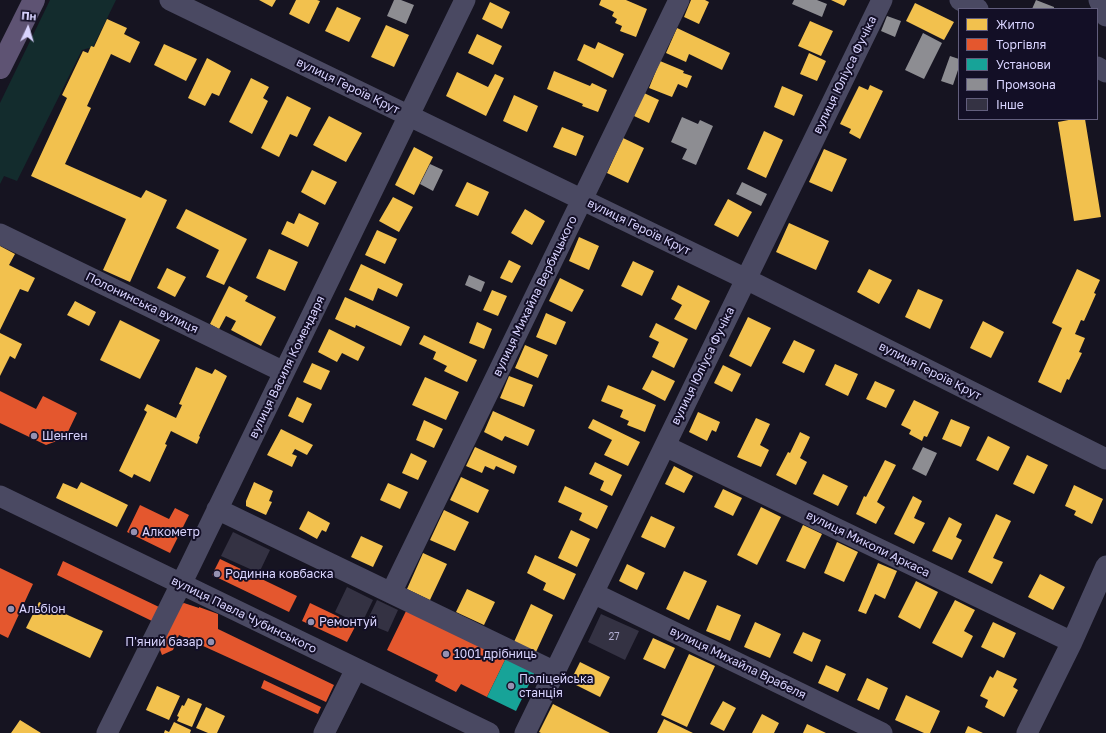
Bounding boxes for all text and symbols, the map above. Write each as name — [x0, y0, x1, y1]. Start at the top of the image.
north arrow — [8, 8, 48, 48]
legend — [958, 8, 1098, 120]
text: Пн — [21, 9, 37, 23]
street label: вулиця Юліуса Фучіка — [810, 14, 880, 136]
text: Житло — [996, 17, 1034, 32]
text: Торгівля — [996, 37, 1046, 52]
street label: вулиця Героїв Крут — [294, 55, 402, 117]
text: Установи — [996, 57, 1051, 72]
text: Промзона — [996, 77, 1056, 92]
text: Інше — [996, 97, 1024, 112]
street label: вулиця Героїв Крут — [585, 196, 693, 258]
street label: вулиця Михайла Вербицького — [490, 213, 580, 379]
street label: Полонинська вулиця — [83, 269, 201, 337]
street label: вулиця Василя Комендаря — [246, 293, 328, 441]
street label: вулиця Юліуса Фучіка — [668, 305, 738, 427]
street label: вулиця Героїв Крут — [876, 339, 984, 403]
place label: Шенген — [42, 429, 88, 443]
marker: Шенген — [29, 431, 39, 441]
street label: вулиця Миколи Аркаса — [804, 508, 932, 580]
place label: Алкометр — [142, 525, 200, 539]
marker: Алкометр — [129, 527, 139, 537]
place label: Родинна ковбаска — [225, 567, 333, 581]
marker: Родинна ковбаска — [212, 569, 222, 579]
street label: вулиця Павла Чубинського — [169, 573, 319, 657]
place label: Альбіон — [19, 602, 65, 616]
marker: Альбіон — [6, 604, 16, 614]
place label: Ремонтуй — [319, 615, 377, 629]
marker: Ремонтуй — [306, 617, 316, 627]
street label: вулиця Михайла Врабеля — [668, 624, 808, 702]
house number: 27 — [608, 631, 620, 643]
place label: П'яний базар — [125, 635, 203, 649]
marker: П'яний базар — [206, 637, 216, 647]
place label: 1001 дрібниць — [454, 647, 537, 661]
marker: 1001 дрібниць — [441, 649, 451, 659]
place label: Поліцейська станція — [519, 672, 593, 700]
marker: Поліцейська станція — [506, 681, 516, 691]

